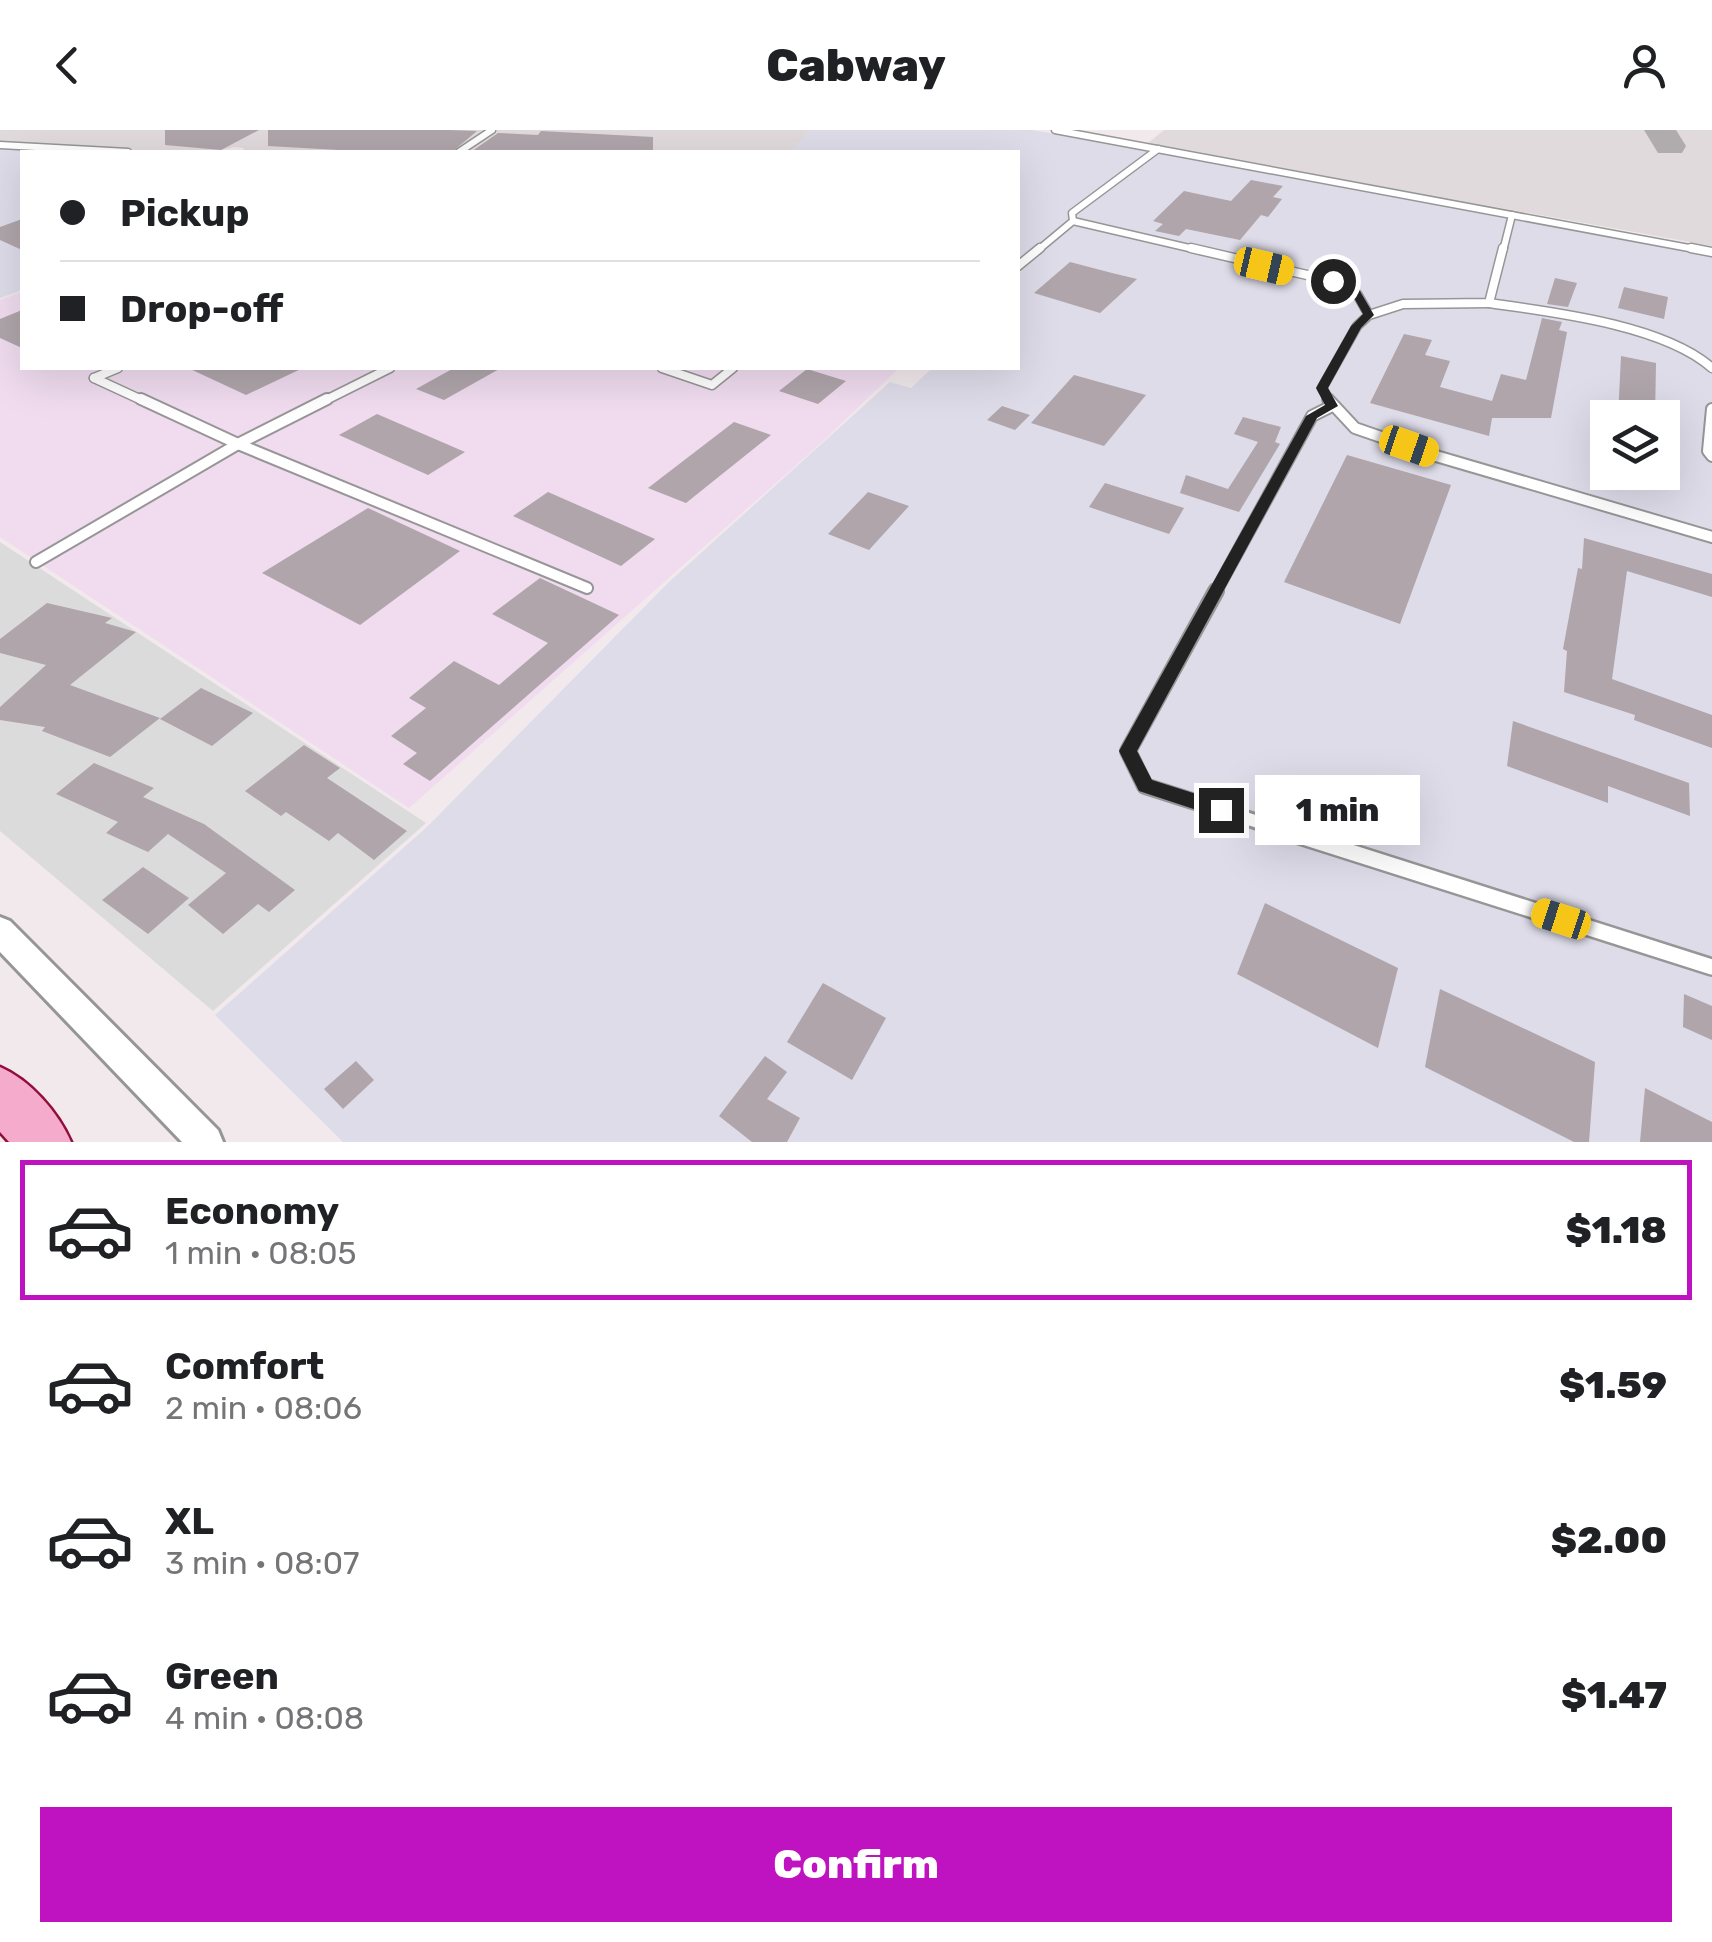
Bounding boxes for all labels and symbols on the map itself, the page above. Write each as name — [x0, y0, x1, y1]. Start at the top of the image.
car — [1231, 245, 1297, 287]
route start — [1311, 259, 1356, 304]
car — [1376, 422, 1442, 470]
callout: 1 min — [1256, 775, 1421, 845]
route end — [1199, 788, 1244, 833]
car — [1528, 895, 1594, 943]

